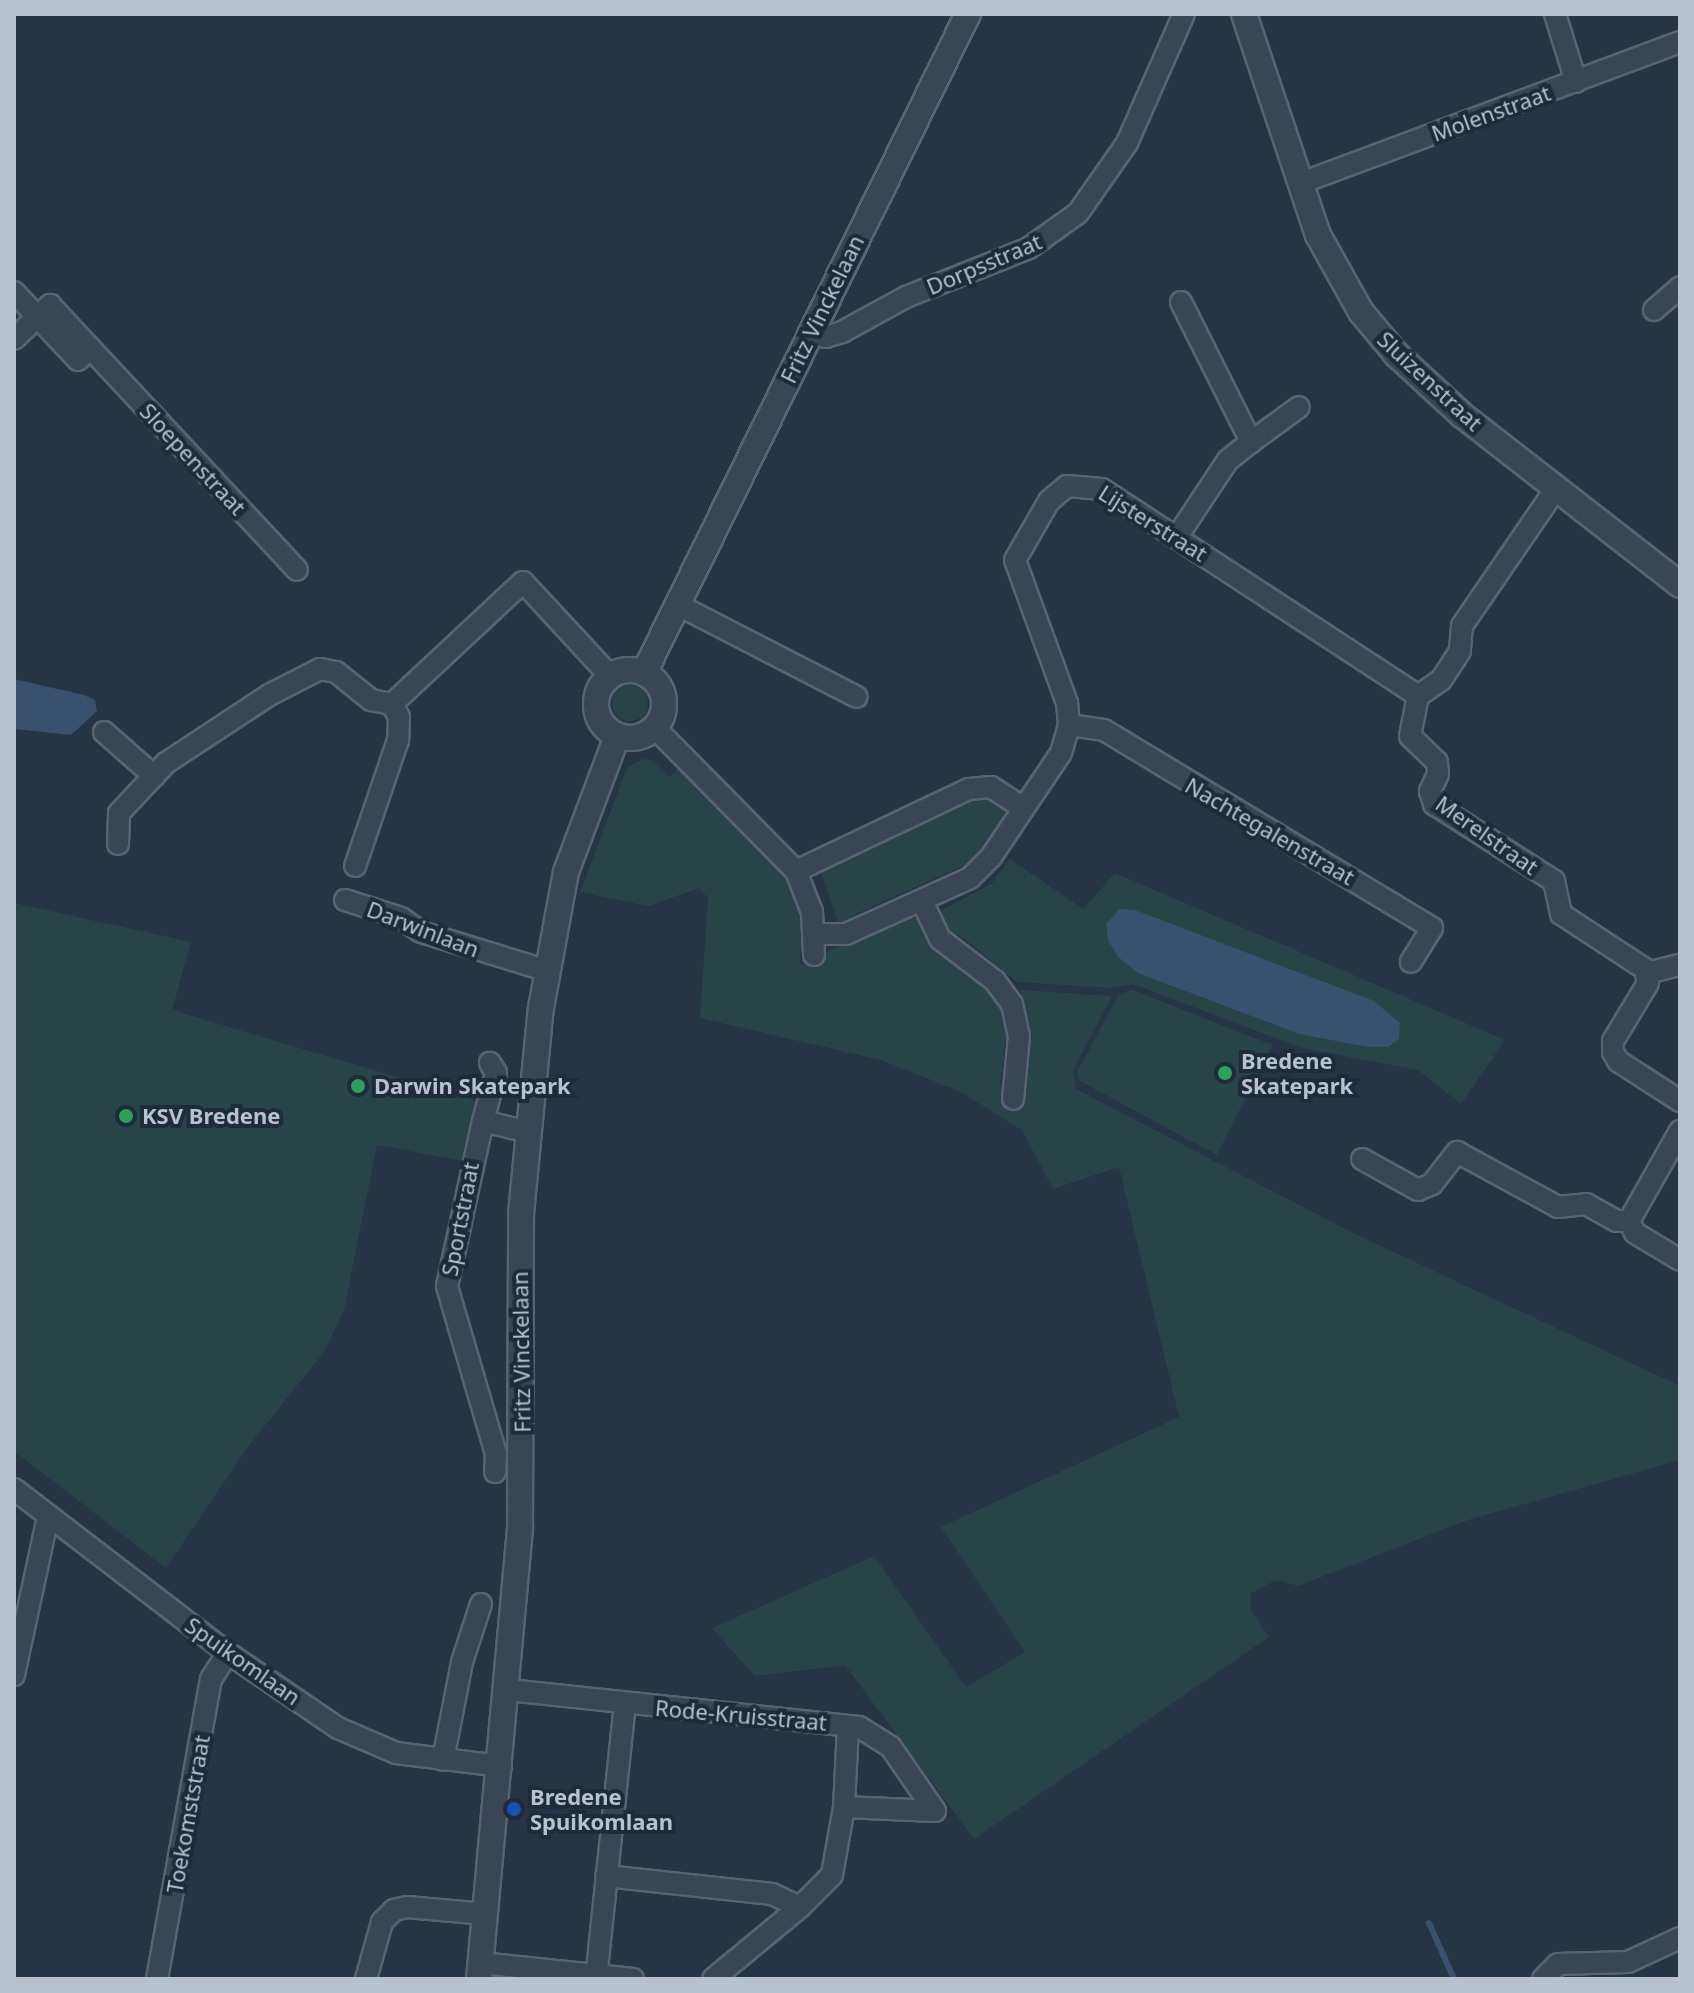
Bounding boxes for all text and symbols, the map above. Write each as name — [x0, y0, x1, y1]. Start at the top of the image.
street label: Molenstraat — [1428, 79, 1554, 147]
street label: Dorpsstraat — [923, 228, 1045, 300]
street label: Fritz Vinckelaan — [775, 231, 869, 387]
street label: Sluizenstraat — [1372, 326, 1488, 436]
street label: Sloepenstraat — [135, 398, 251, 520]
street label: Lijsterstraat — [1094, 479, 1212, 567]
street label: Nachtegalenstraat — [1181, 772, 1359, 890]
street label: Merelstraat — [1431, 790, 1543, 880]
street label: Darwinlaan — [363, 896, 483, 962]
place label: Bredene Skatepark — [1241, 1047, 1353, 1098]
marker: Bredene Skatepark — [1216, 1064, 1234, 1082]
place label: Darwin Skatepark — [374, 1073, 571, 1099]
marker: Darwin Skatepark — [349, 1077, 367, 1095]
place label: KSV Bredene — [142, 1103, 280, 1129]
marker: KSV Bredene — [117, 1107, 135, 1125]
street label: Sportstraat — [436, 1160, 484, 1278]
street label: Fritz Vinckelaan — [506, 1271, 536, 1433]
street label: Spuikomlaan — [180, 1612, 306, 1710]
street label: Rode-Kruisstraat — [654, 1694, 828, 1736]
street label: Toekomststraat — [161, 1733, 215, 1895]
place label: Bredene Spuikomlaan — [530, 1783, 673, 1834]
marker: Bredene Spuikomlaan — [505, 1800, 523, 1818]

